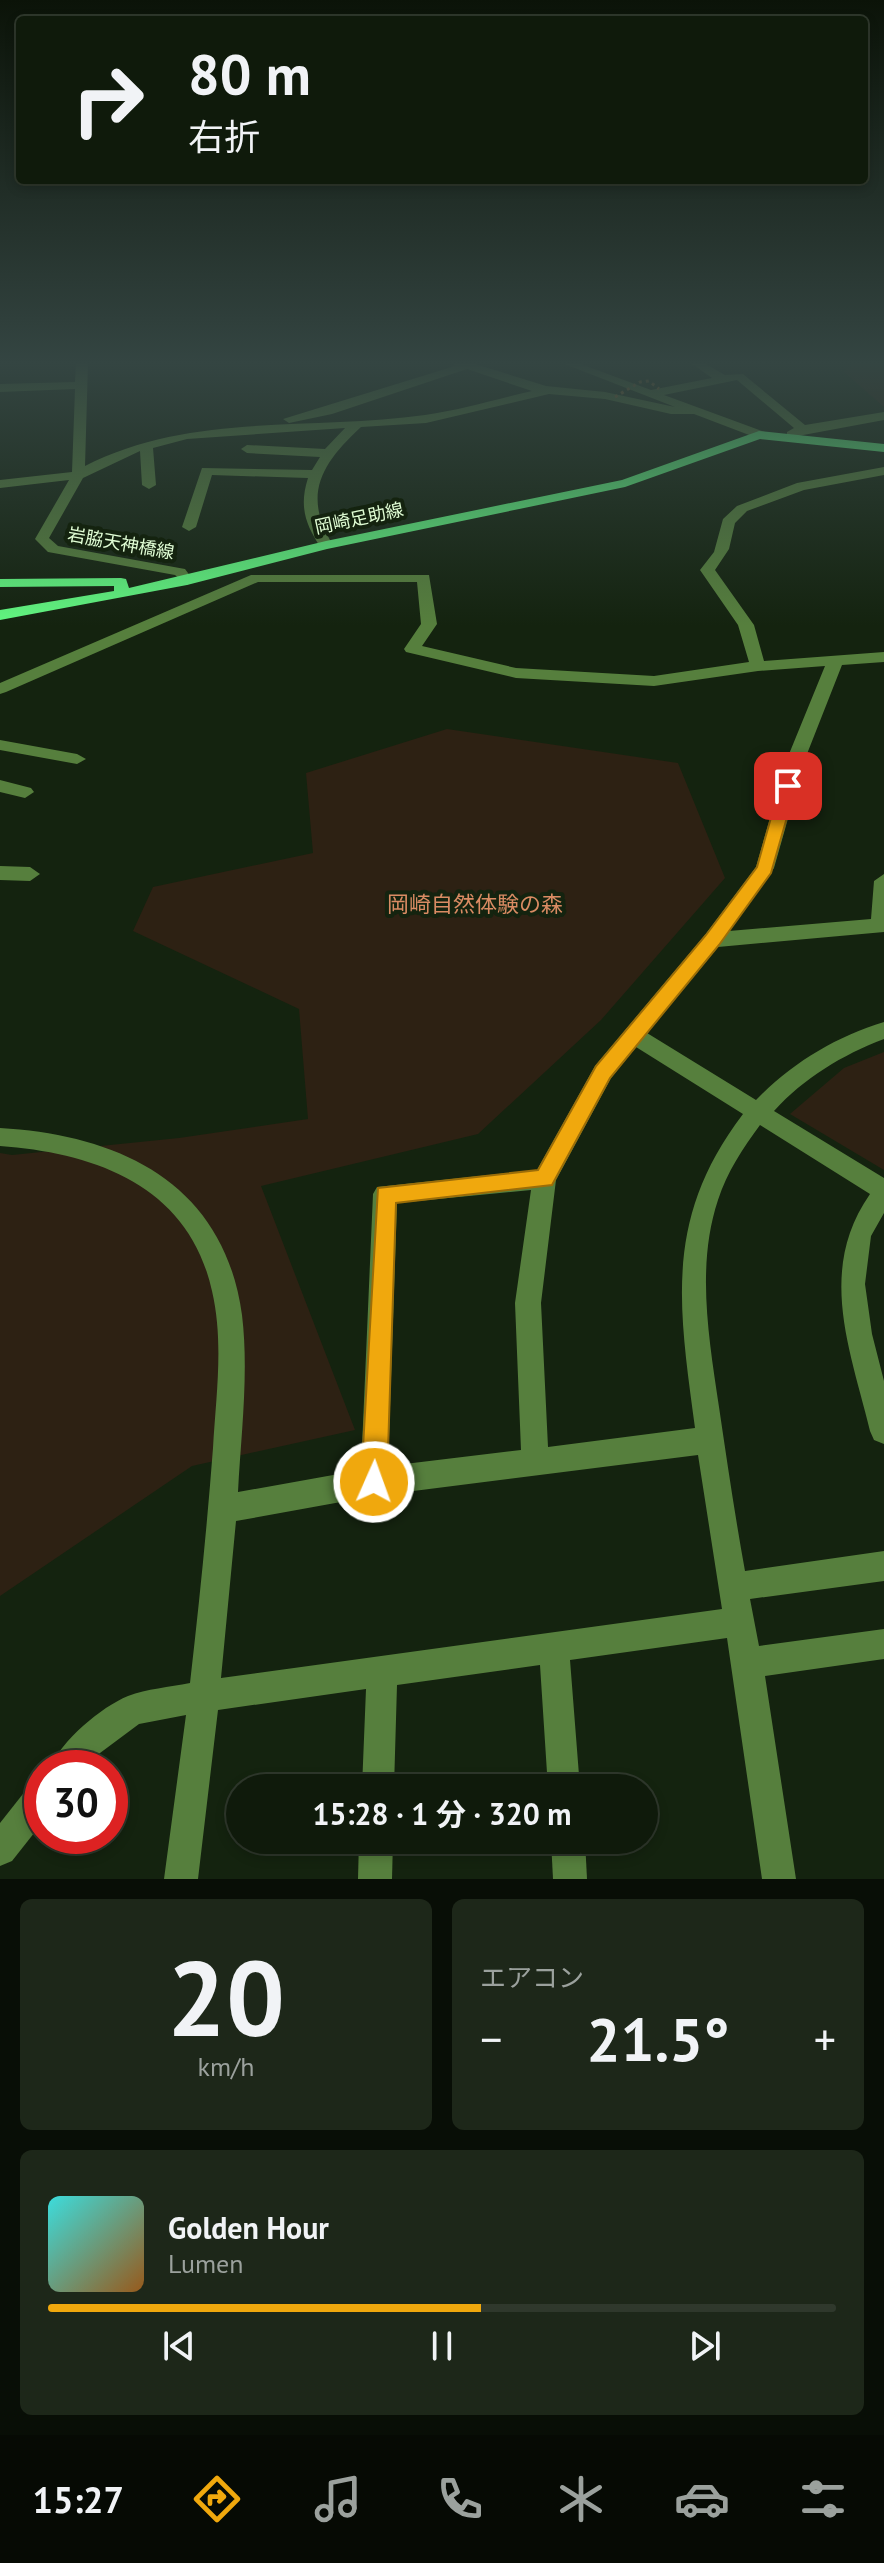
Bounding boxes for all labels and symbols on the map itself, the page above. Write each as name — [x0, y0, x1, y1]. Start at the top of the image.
street label: 岡崎足助線 — [313, 497, 405, 539]
street label: 岩脇天神橋線 — [66, 522, 176, 564]
pin — [754, 752, 822, 820]
park label: 岡崎自然体験の森 — [387, 890, 563, 918]
position arrow — [332, 1440, 416, 1524]
speed limit sign: 30 — [24, 1750, 128, 1854]

